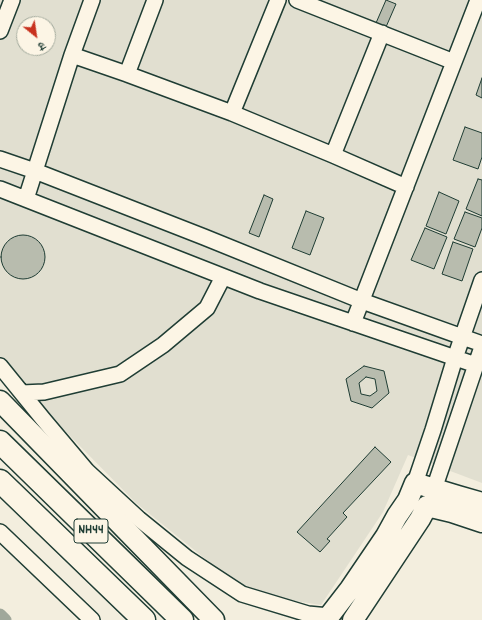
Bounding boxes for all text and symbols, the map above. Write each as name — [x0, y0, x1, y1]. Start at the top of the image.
north arrow — [16, 16, 56, 56]
text: उ — [35, 37, 48, 54]
road number: NH44 — [74, 519, 108, 543]

